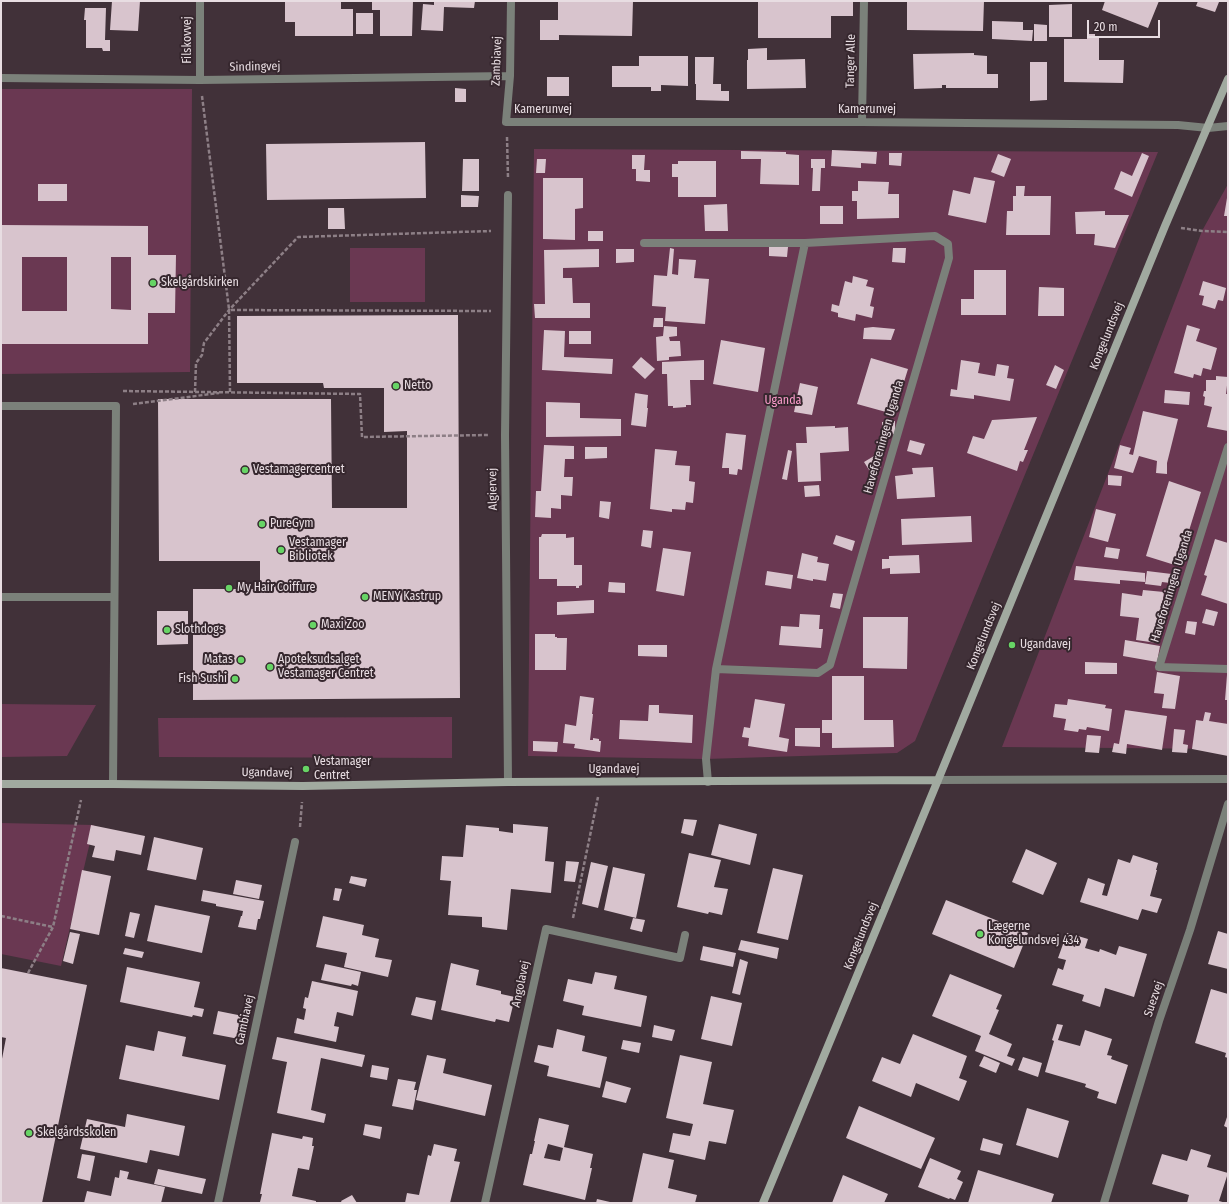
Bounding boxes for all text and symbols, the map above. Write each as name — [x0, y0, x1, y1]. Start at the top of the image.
scale bar — [1089, 12, 1162, 38]
street label: Filskovvej — [181, 16, 195, 64]
text: 20 m — [1094, 20, 1118, 34]
street label: Tanger Alle — [843, 34, 859, 88]
street label: Zambiavej — [489, 36, 505, 86]
street label: Sindingvej — [229, 59, 281, 75]
street label: Kamerunvej — [514, 103, 572, 117]
street label: Kamerunvej — [838, 103, 896, 117]
place label: Skelgårdskirken — [161, 276, 239, 290]
marker: Skelgårdskirken — [148, 278, 158, 288]
street label: Kongelundsvej — [1087, 300, 1127, 372]
place label: Netto — [404, 379, 431, 393]
street label: Haveforeningen Uganda — [861, 379, 907, 495]
marker: Netto — [391, 381, 401, 391]
park label: Uganda — [765, 394, 801, 408]
place label: Vestamagercentret — [253, 463, 345, 477]
marker: Vestamagercentret — [240, 465, 250, 475]
street label: Algiervej — [485, 468, 501, 510]
place label: PureGym — [270, 517, 313, 531]
marker: PureGym — [257, 519, 267, 529]
street label: Haveforeningen Uganda — [1148, 528, 1196, 644]
place label: Vestamager Bibliotek — [289, 536, 346, 564]
marker: Vestamager Bibliotek — [276, 545, 286, 555]
place label: My Hair Coiffure — [237, 581, 315, 595]
marker: My Hair Coiffure — [224, 583, 234, 593]
place label: MENY Kastrup — [373, 590, 441, 604]
marker: MENY Kastrup — [360, 592, 370, 602]
street label: Kongelundsvej — [964, 600, 1004, 672]
place label: Maxi Zoo — [321, 618, 365, 632]
marker: Maxi Zoo — [308, 620, 318, 630]
place label: Slothdogs — [175, 623, 224, 637]
marker: Slothdogs — [162, 625, 172, 635]
place label: Ugandavej — [1020, 638, 1071, 652]
marker: Ugandavej — [1007, 640, 1017, 650]
place label: Matas — [204, 653, 233, 667]
place label: Apoteksudsalget Vestamager Centret — [278, 653, 374, 681]
marker: Matas — [236, 655, 246, 665]
marker: Apoteksudsalget Vestamager Centret — [265, 662, 275, 672]
place label: Fish Sushi — [178, 672, 227, 686]
marker: Fish Sushi — [230, 674, 240, 684]
place label: Vestamager Centret — [314, 755, 371, 783]
street label: Ugandavej — [588, 763, 640, 777]
marker: Vestamager Centret — [301, 764, 311, 774]
street label: Ugandavej — [241, 765, 293, 781]
street label: Kongelundsvej — [841, 900, 881, 972]
place label: Lægerne Kongelundsvej 434 — [988, 920, 1079, 948]
marker: Lægerne Kongelundsvej 434 — [975, 929, 985, 939]
street label: Angolavej — [509, 959, 533, 1009]
street label: Suezvej — [1141, 979, 1167, 1019]
street label: Gambiavej — [233, 993, 257, 1047]
place label: Skelgårdsskolen — [37, 1126, 116, 1140]
marker: Skelgårdsskolen — [24, 1128, 34, 1138]

